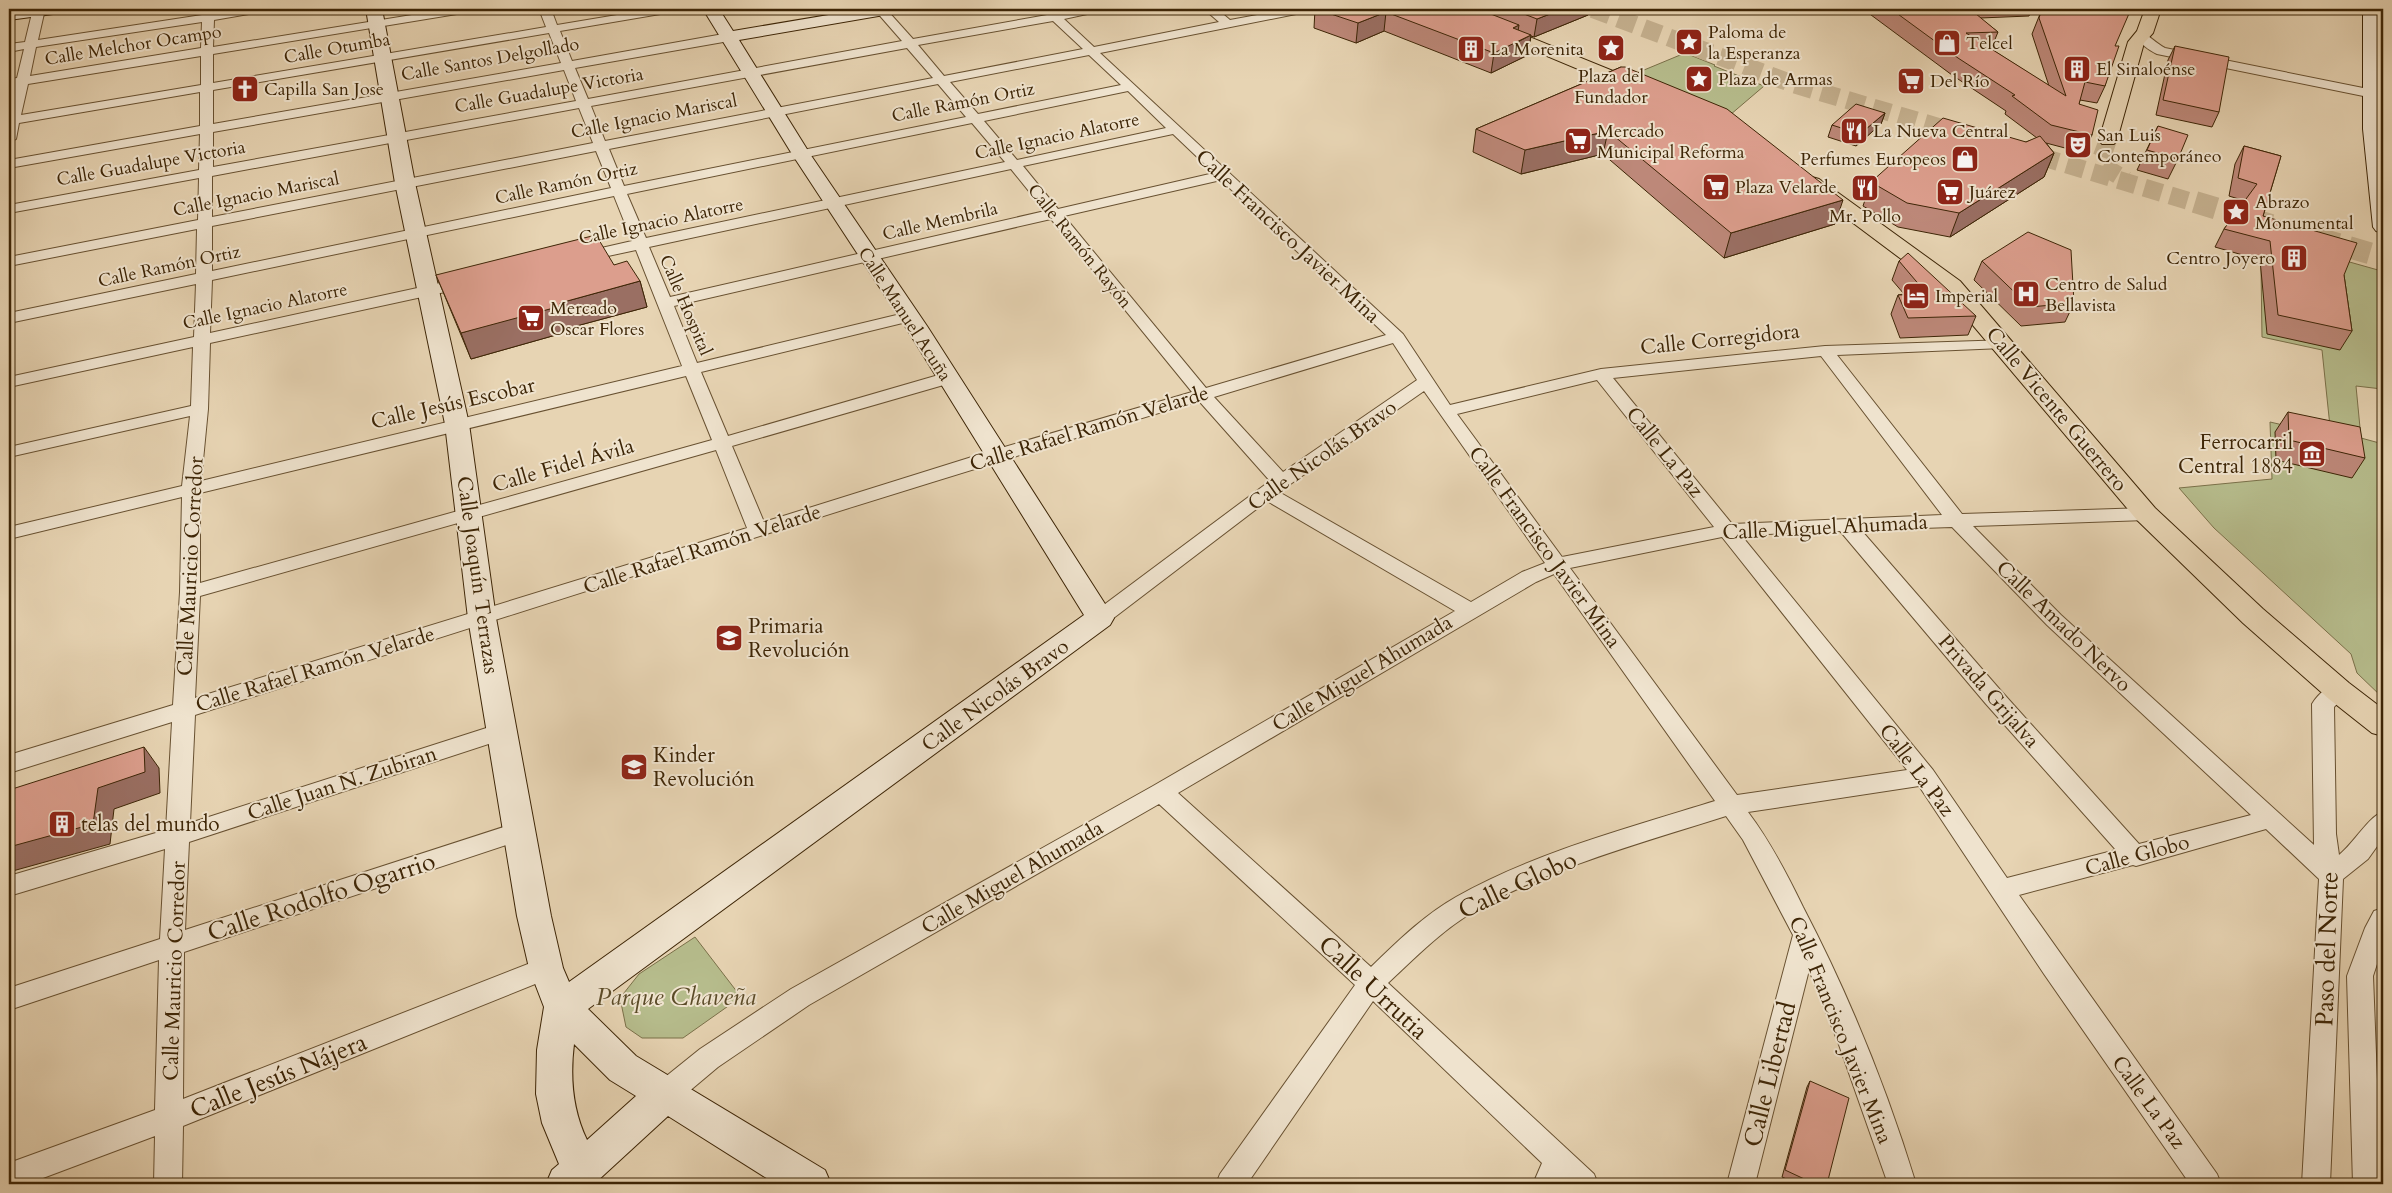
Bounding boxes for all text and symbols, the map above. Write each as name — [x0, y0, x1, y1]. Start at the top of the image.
street label: Calle Melchor Ocampo — [43, 19, 224, 72]
place label: Paloma de la Esperanza — [1708, 20, 1801, 66]
street label: Calle Otumba — [282, 27, 392, 70]
place icon: Paloma de la Esperanza — [1674, 27, 1704, 57]
shop icon: Telcel — [1932, 28, 1962, 58]
street label: Calle Santos Delgollado — [399, 31, 581, 87]
place label: Telcel — [1966, 31, 2013, 56]
place icon: Plaza del Fundador — [1596, 33, 1626, 63]
building icon: La Morenita — [1456, 34, 1486, 64]
place label: La Morenita — [1490, 37, 1584, 62]
building icon: El Sinaloénse — [2062, 54, 2092, 84]
place label: El Sinaloénse — [2096, 57, 2196, 82]
street label: Calle Guadalupe Victoria — [453, 62, 646, 119]
place label: Plaza del Fundador — [1574, 64, 1648, 110]
place icon: Plaza de Armas — [1684, 64, 1714, 94]
supermarket icon: Del Río — [1896, 66, 1926, 96]
place label: Plaza de Armas — [1718, 67, 1833, 92]
place label: Del Río — [1930, 69, 1990, 94]
church icon: Capilla San Jose — [230, 74, 260, 104]
street label: Calle Ramón Ortiz — [890, 76, 1037, 129]
place label: Capilla San Jose — [264, 77, 384, 102]
street label: Calle Ignacio Mariscal — [569, 88, 740, 145]
street label: Calle Ignacio Alatorre — [973, 107, 1142, 166]
restaurant icon: La Nueva Central — [1839, 116, 1869, 146]
place label: Mercado Municipal Reforma — [1597, 119, 1745, 165]
place label: La Nueva Central — [1873, 119, 2009, 144]
place label: San Luis Contemporáneo — [2097, 123, 2222, 169]
supermarket icon: Mercado Municipal Reforma — [1563, 126, 1593, 156]
theatre icon: San Luis Contemporáneo — [2063, 130, 2093, 160]
street label: Calle Guadalupe Victoria — [55, 135, 248, 192]
street label: Calle Francisco Javier Mina — [1189, 143, 1386, 330]
shop icon: Perfumes Europeos — [1950, 144, 1980, 174]
place label: Perfumes Europeos — [1800, 147, 1946, 172]
street label: Calle Ramón Ortiz — [493, 156, 640, 211]
street label: Calle Ignacio Mariscal — [171, 166, 342, 223]
supermarket icon: Plaza Velarde — [1701, 172, 1731, 202]
restaurant icon: Mr. Pollo — [1850, 173, 1880, 203]
place label: Plaza Velarde — [1735, 175, 1837, 200]
supermarket icon: Juárez — [1935, 177, 1965, 207]
street label: Calle Ramón Rayón — [1022, 179, 1138, 314]
place label: Juárez — [1966, 180, 2016, 205]
place label: Abrazo Monumental — [2255, 190, 2354, 236]
street label: Calle Ignacio Alatorre — [577, 192, 746, 251]
street label: Calle Membrila — [880, 196, 1000, 247]
place icon: Abrazo Monumental — [2221, 197, 2251, 227]
place label: Mr. Pollo — [1829, 204, 1901, 229]
street label: Calle Ramón Ortiz — [96, 239, 243, 294]
street label: Calle Manuel Acuña — [852, 242, 957, 386]
building icon: Centro Joyero — [2279, 243, 2309, 273]
place label: Centro Joyero — [2166, 246, 2275, 271]
street label: Calle Hospital — [653, 251, 718, 360]
place label: Centro de Salud Bellavista — [2045, 272, 2168, 318]
street label: Calle Ignacio Alatorre — [181, 277, 350, 336]
hospital icon: Centro de Salud Bellavista — [2011, 279, 2041, 309]
hotel icon: Imperial — [1901, 281, 1931, 311]
place label: Imperial — [1935, 284, 1999, 309]
place label: Mercado Oscar Flores — [550, 296, 644, 342]
supermarket icon: Mercado Oscar Flores — [516, 303, 546, 333]
street label: Calle Corregidora — [1639, 317, 1801, 362]
street label: Calle Vicente Guerrero — [1979, 321, 2134, 498]
street label: Calle Jesús Escobar — [368, 370, 538, 436]
street label: Calle Rafael Ramón Velarde — [966, 378, 1212, 479]
street label: Calle Nicolás Bravo — [1242, 393, 1403, 518]
street label: Calle La Paz — [1619, 401, 1711, 504]
place label: Ferrocarril Central 1884 — [2178, 428, 2293, 481]
street label: Calle Fidel Ávila — [489, 431, 638, 500]
museum icon: Ferrocarril Central 1884 — [2297, 439, 2327, 469]
street label: Calle Francisco Javier Mina — [1461, 440, 1628, 654]
street label: Calle Mauricio Corredor — [170, 455, 211, 677]
street label: Calle Joaquín Terrazas — [449, 474, 506, 676]
street label: Calle Rafael Ramón Velarde — [579, 497, 825, 602]
street label: Calle Miguel Ahumada — [1722, 508, 1928, 547]
street label: Calle Amado Nervo — [1990, 554, 2138, 699]
street label: Calle Miguel Ahumada — [1267, 608, 1458, 739]
place label: Primaria Revolución — [748, 612, 850, 665]
street label: Calle Rafael Ramón Velarde — [192, 619, 438, 720]
school or university icon: Primaria Revolución — [714, 623, 744, 653]
street label: Privada Grijalva — [1931, 628, 2046, 754]
street label: Calle Nicolás Bravo — [916, 632, 1075, 759]
street label: Calle La Paz — [1872, 718, 1961, 823]
street label: Calle Juan N. Zubiran — [244, 739, 441, 828]
place label: Kinder Revolución — [653, 741, 755, 794]
school or university icon: Kinder Revolución — [619, 752, 649, 782]
building icon: telas del mundo — [47, 809, 77, 839]
place label: telas del mundo — [81, 810, 220, 839]
street label: Calle Miguel Ahumada — [916, 813, 1109, 941]
street label: Calle Globo — [2082, 828, 2193, 883]
street label: Calle Globo — [1453, 843, 1582, 927]
street label: Calle Rodolfo Ogarrio — [203, 844, 440, 950]
street label: Calle Mauricio Corredor — [156, 860, 193, 1081]
street label: Paso del Norte — [2307, 871, 2347, 1027]
street label: Calle Francisco Javier Mina — [1782, 912, 1899, 1148]
street label: Calle Urrutia — [1311, 928, 1436, 1048]
park label: Parque Chaveña — [596, 980, 756, 1014]
street label: Calle Libertad — [1735, 997, 1805, 1151]
street label: Calle Jesús Nájera — [185, 1025, 372, 1127]
street label: Calle La Paz — [2105, 1050, 2193, 1156]

